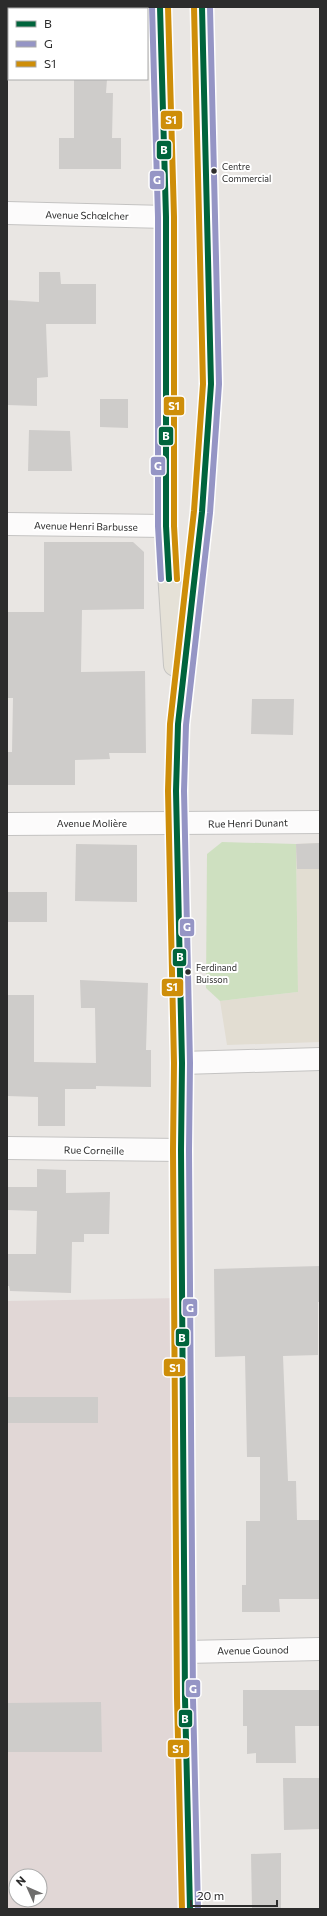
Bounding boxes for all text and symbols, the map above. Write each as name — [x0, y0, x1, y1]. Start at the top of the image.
legend — [8, 8, 148, 80]
text: B — [44, 16, 52, 30]
text: G — [44, 36, 53, 50]
text: S1 — [44, 56, 56, 70]
line badge: S1 — [160, 110, 183, 130]
text: S1 — [165, 113, 177, 126]
line badge: B — [156, 140, 172, 160]
text: B — [160, 143, 168, 156]
place label: Centre Commercial — [222, 161, 271, 184]
marker: Centre Commercial — [209, 166, 219, 176]
line badge: G — [149, 170, 165, 190]
text: G — [153, 173, 161, 186]
street label: Avenue Schœlcher — [45, 208, 129, 222]
line badge: S1 — [163, 396, 185, 416]
text: S1 — [168, 399, 180, 412]
line badge: B — [158, 426, 174, 446]
text: B — [162, 429, 170, 442]
line badge: G — [150, 456, 166, 476]
text: G — [154, 459, 162, 472]
street label: Avenue Henri Barbusse — [34, 519, 138, 533]
street label: Rue Henri Dunant — [208, 816, 288, 830]
street label: Avenue Molière — [57, 817, 127, 829]
line badge: G — [179, 918, 195, 937]
text: G — [183, 920, 191, 933]
line badge: B — [172, 948, 187, 967]
text: B — [176, 950, 184, 963]
place label: Ferdinand Buisson — [196, 962, 237, 985]
marker: Ferdinand Buisson — [183, 967, 193, 977]
line badge: S1 — [161, 978, 184, 997]
text: S1 — [166, 980, 178, 993]
street label: Rue Corneille — [64, 1143, 124, 1157]
line badge: G — [182, 1298, 198, 1317]
text: G — [186, 1301, 194, 1314]
line badge: B — [175, 1328, 190, 1347]
text: B — [178, 1331, 186, 1344]
line badge: S1 — [163, 1358, 186, 1377]
text: S1 — [169, 1361, 181, 1374]
street label: Avenue Gounod — [217, 1643, 289, 1657]
line badge: G — [185, 1679, 201, 1698]
text: G — [189, 1682, 197, 1695]
line badge: B — [178, 1709, 193, 1728]
text: B — [181, 1712, 189, 1725]
line badge: S1 — [167, 1739, 190, 1758]
text: S1 — [172, 1742, 184, 1755]
north arrow — [8, 1868, 48, 1908]
text: N — [13, 1873, 28, 1888]
scale bar — [191, 1882, 277, 1908]
text: 20 m — [197, 1888, 224, 1902]

